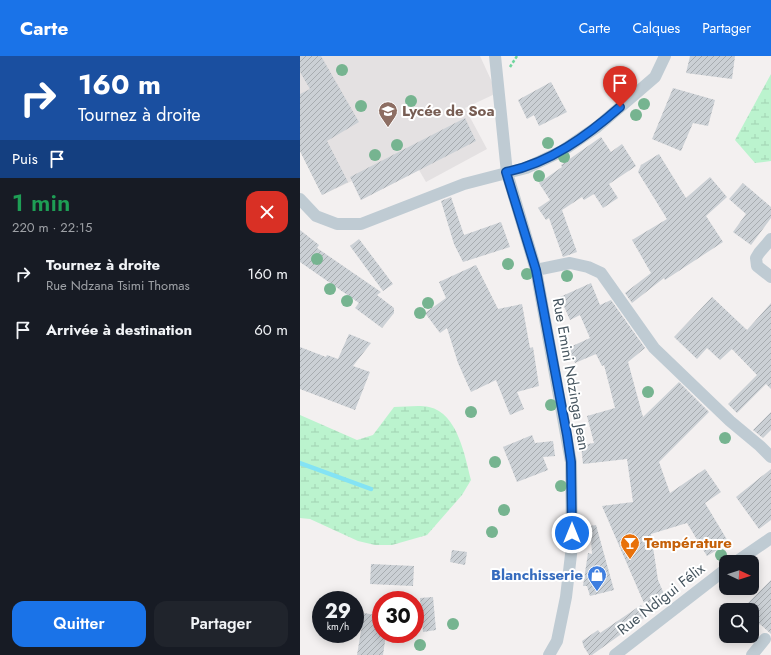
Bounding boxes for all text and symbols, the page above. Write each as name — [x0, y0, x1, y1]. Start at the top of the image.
text: Carte — [20, 15, 68, 42]
text: Carte — [579, 18, 610, 38]
text: Calques — [632, 18, 680, 38]
text: Partager — [702, 18, 751, 38]
text: 160 m — [78, 64, 161, 105]
pin — [603, 66, 637, 107]
icon: right — [12, 72, 64, 124]
icon: arrive — [609, 72, 631, 94]
school or university icon: Lycée de Soa — [377, 100, 399, 128]
place label: Lycée de Soa — [402, 100, 495, 122]
text: Tournez à droite — [78, 102, 201, 128]
text: Puis — [12, 148, 38, 170]
icon: arrive — [46, 148, 68, 170]
text: 1 min — [12, 185, 70, 220]
button: close — [246, 191, 288, 233]
text: 220 m · 22:15 — [12, 218, 92, 237]
text: Tournez à droite — [46, 254, 160, 276]
icon: right — [12, 263, 34, 285]
text: 160 m — [247, 263, 288, 285]
text: Rue Ndzana Tsimi Thomas — [46, 276, 190, 295]
street label: Rue Emini Ndzinga Jean — [547, 296, 595, 452]
icon: arrive — [12, 319, 34, 341]
text: Arrivée à destination — [46, 319, 192, 341]
text: 60 m — [254, 319, 288, 341]
position arrow — [551, 512, 593, 554]
bar icon: Température — [619, 532, 641, 560]
place label: Température — [644, 532, 732, 554]
north arrow — [719, 555, 759, 595]
map controls — [719, 555, 759, 643]
street label: Rue Ndigui Félix — [613, 557, 710, 640]
place label: Blanchisserie — [491, 564, 583, 586]
shop icon: Blanchisserie — [586, 564, 608, 592]
speed limit sign: 30 — [372, 591, 424, 643]
text: 29 — [325, 597, 351, 626]
button: Quitter — [12, 601, 146, 647]
button: Partager — [154, 601, 288, 647]
button: search — [719, 603, 759, 643]
text: km/h — [327, 619, 349, 634]

